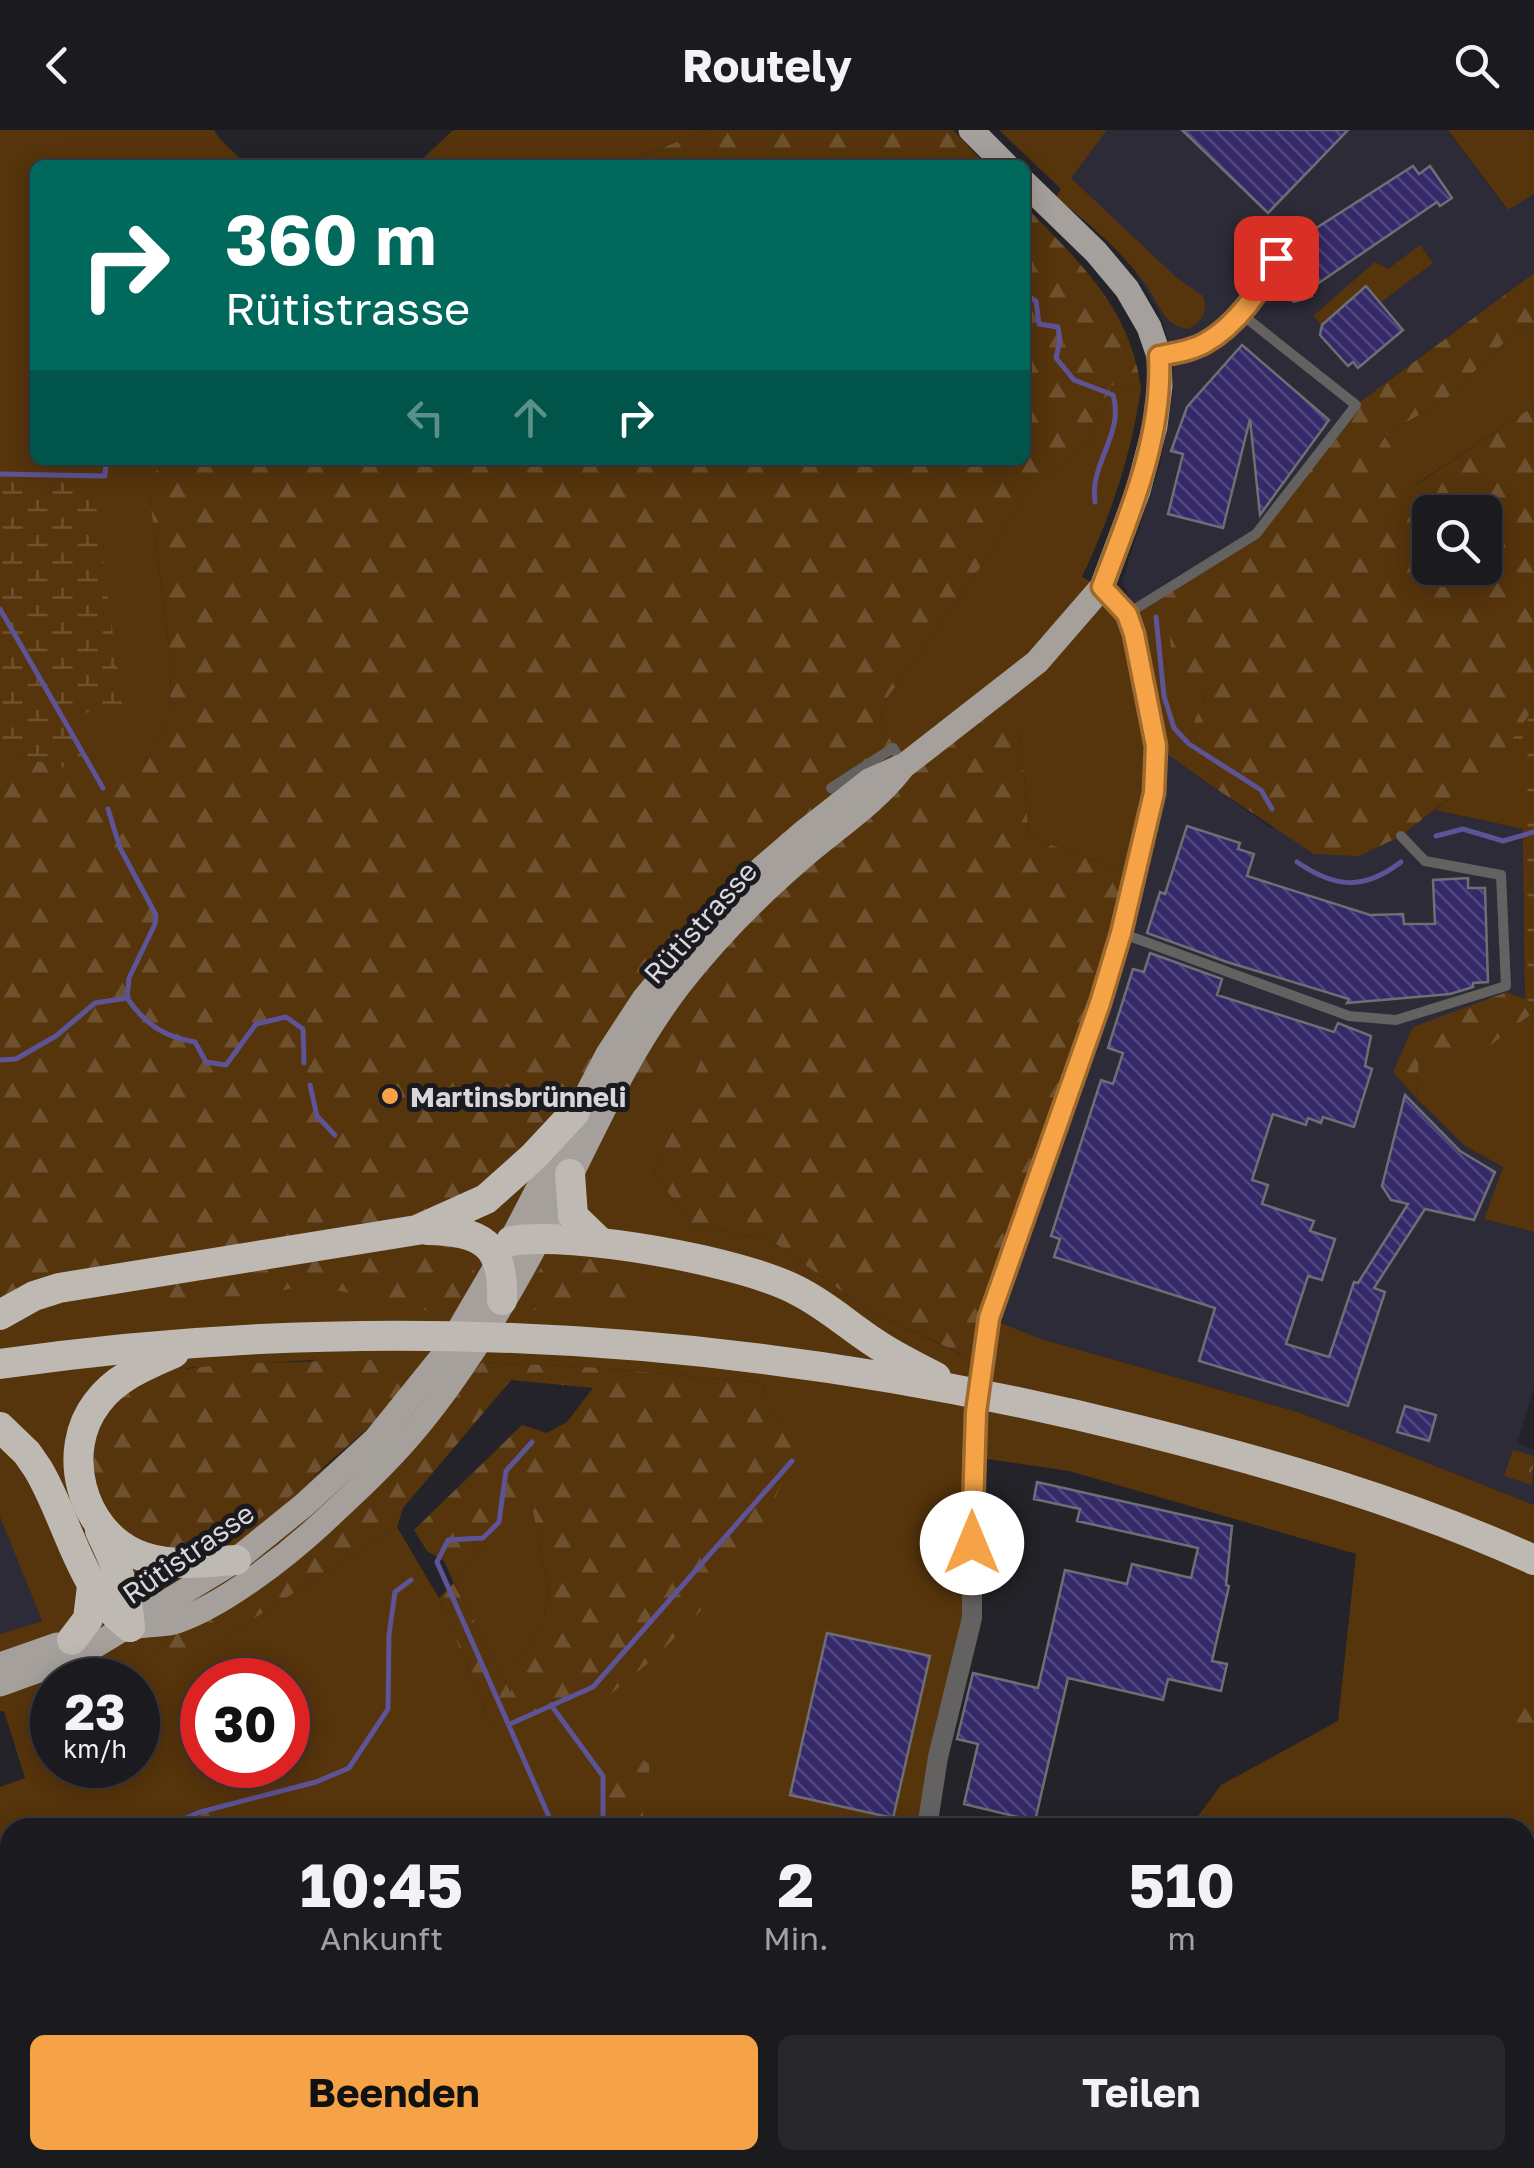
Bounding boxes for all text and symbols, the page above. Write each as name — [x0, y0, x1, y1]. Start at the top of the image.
icon: back — [30, 38, 85, 93]
text: Routely — [682, 38, 852, 92]
icon: search — [1449, 38, 1504, 93]
text: 360 m — [225, 196, 436, 280]
icon: right — [60, 200, 190, 330]
pin — [1234, 216, 1319, 301]
icon: arrive — [1249, 231, 1304, 286]
text: Rütistrasse — [225, 281, 470, 335]
icon: left — [398, 390, 453, 445]
icon: ahead — [503, 390, 558, 445]
icon: right — [608, 390, 663, 445]
map controls — [1412, 495, 1502, 585]
button: search — [1412, 495, 1502, 585]
street label: Rütistrasse — [637, 854, 763, 990]
place label: Martinsbrünneli — [410, 1080, 626, 1113]
marker: Martinsbrünneli — [379, 1085, 401, 1107]
position arrow — [920, 1491, 1024, 1595]
street label: Rütistrasse — [116, 1496, 260, 1610]
speed limit sign: 30 — [180, 1658, 310, 1788]
text: 23 — [64, 1681, 125, 1741]
text: km/h — [63, 1733, 127, 1764]
text: 10:45 — [300, 1848, 463, 1920]
text: 2 — [778, 1848, 814, 1920]
text: 510 — [1129, 1848, 1235, 1920]
text: Ankunft — [320, 1919, 443, 1957]
text: Min. — [763, 1919, 829, 1957]
text: m — [1168, 1919, 1196, 1957]
button: Beenden — [30, 2035, 758, 2150]
button: Teilen — [778, 2035, 1505, 2150]

